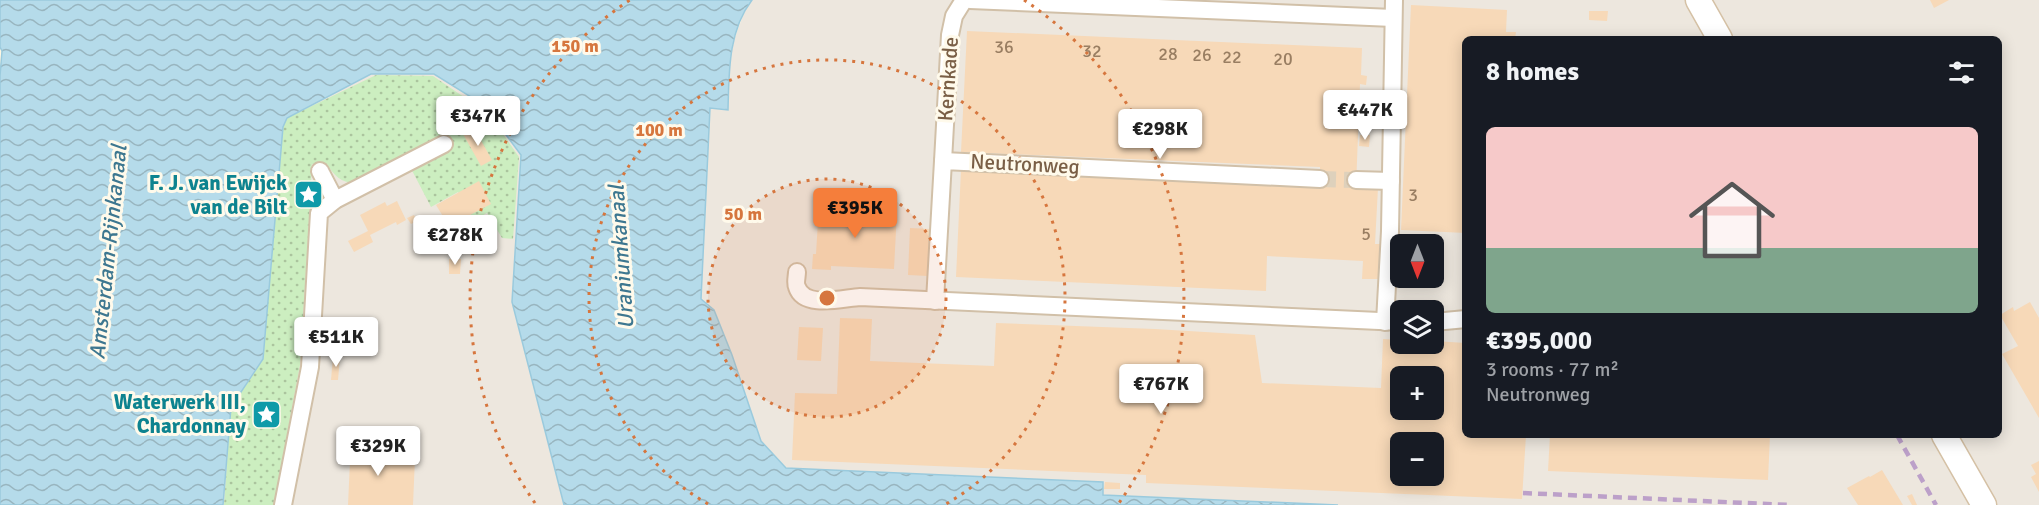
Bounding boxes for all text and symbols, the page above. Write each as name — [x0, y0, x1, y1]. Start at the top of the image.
text: 150 m — [551, 35, 599, 57]
street label: Kernkade — [932, 36, 964, 122]
house number: 36 — [994, 36, 1014, 58]
house number: 32 — [1082, 40, 1102, 62]
house number: 28 — [1158, 43, 1178, 65]
house number: 26 — [1192, 44, 1212, 66]
house number: 22 — [1222, 46, 1242, 68]
house number: 20 — [1273, 48, 1293, 70]
text: 8 homes — [1486, 56, 1579, 88]
icon: filters — [1945, 56, 1978, 89]
pin: €447K — [1323, 90, 1407, 141]
pin: €347K — [436, 96, 520, 147]
text: €447K — [1337, 97, 1393, 122]
text: €347K — [450, 103, 506, 128]
pin: €298K — [1118, 109, 1202, 160]
text: €298K — [1132, 116, 1188, 141]
text: 100 m — [635, 119, 683, 141]
water label: Amsterdam-Rijnkanaal — [83, 142, 133, 360]
street label: Neutronweg — [970, 148, 1080, 180]
icon: home — [1678, 166, 1786, 274]
place label: F. J. van Ewijck van de Bilt — [149, 170, 287, 220]
place icon: F. J. van Ewijck van de Bilt — [292, 179, 324, 211]
water label: Uraniumkanaal — [602, 183, 639, 330]
house number: 3 — [1408, 184, 1418, 206]
pin: €395K — [813, 188, 897, 239]
text: €395K — [827, 195, 883, 220]
text: 50 m — [724, 203, 762, 225]
pin: €278K — [413, 215, 497, 266]
text: €278K — [427, 222, 483, 247]
house number: 5 — [1361, 223, 1371, 245]
north arrow — [1390, 234, 1444, 288]
map controls — [1390, 234, 1444, 486]
centre of rings — [817, 288, 837, 308]
button: layers — [1390, 300, 1444, 354]
pin: €511K — [294, 317, 378, 368]
text: €511K — [308, 324, 364, 349]
text: €395,000 — [1486, 325, 1592, 357]
text: 3 rooms · 77 m² — [1486, 357, 1619, 382]
pin: €767K — [1119, 364, 1203, 415]
button: + — [1390, 366, 1444, 420]
text: €767K — [1133, 371, 1189, 396]
text: Neutronweg — [1486, 382, 1590, 407]
place label: Waterwerk III, Chardonnay — [114, 389, 247, 439]
place icon: Waterwerk III, Chardonnay — [251, 398, 283, 430]
pin: €329K — [336, 426, 420, 477]
button: − — [1390, 432, 1444, 486]
text: €329K — [350, 433, 406, 458]

